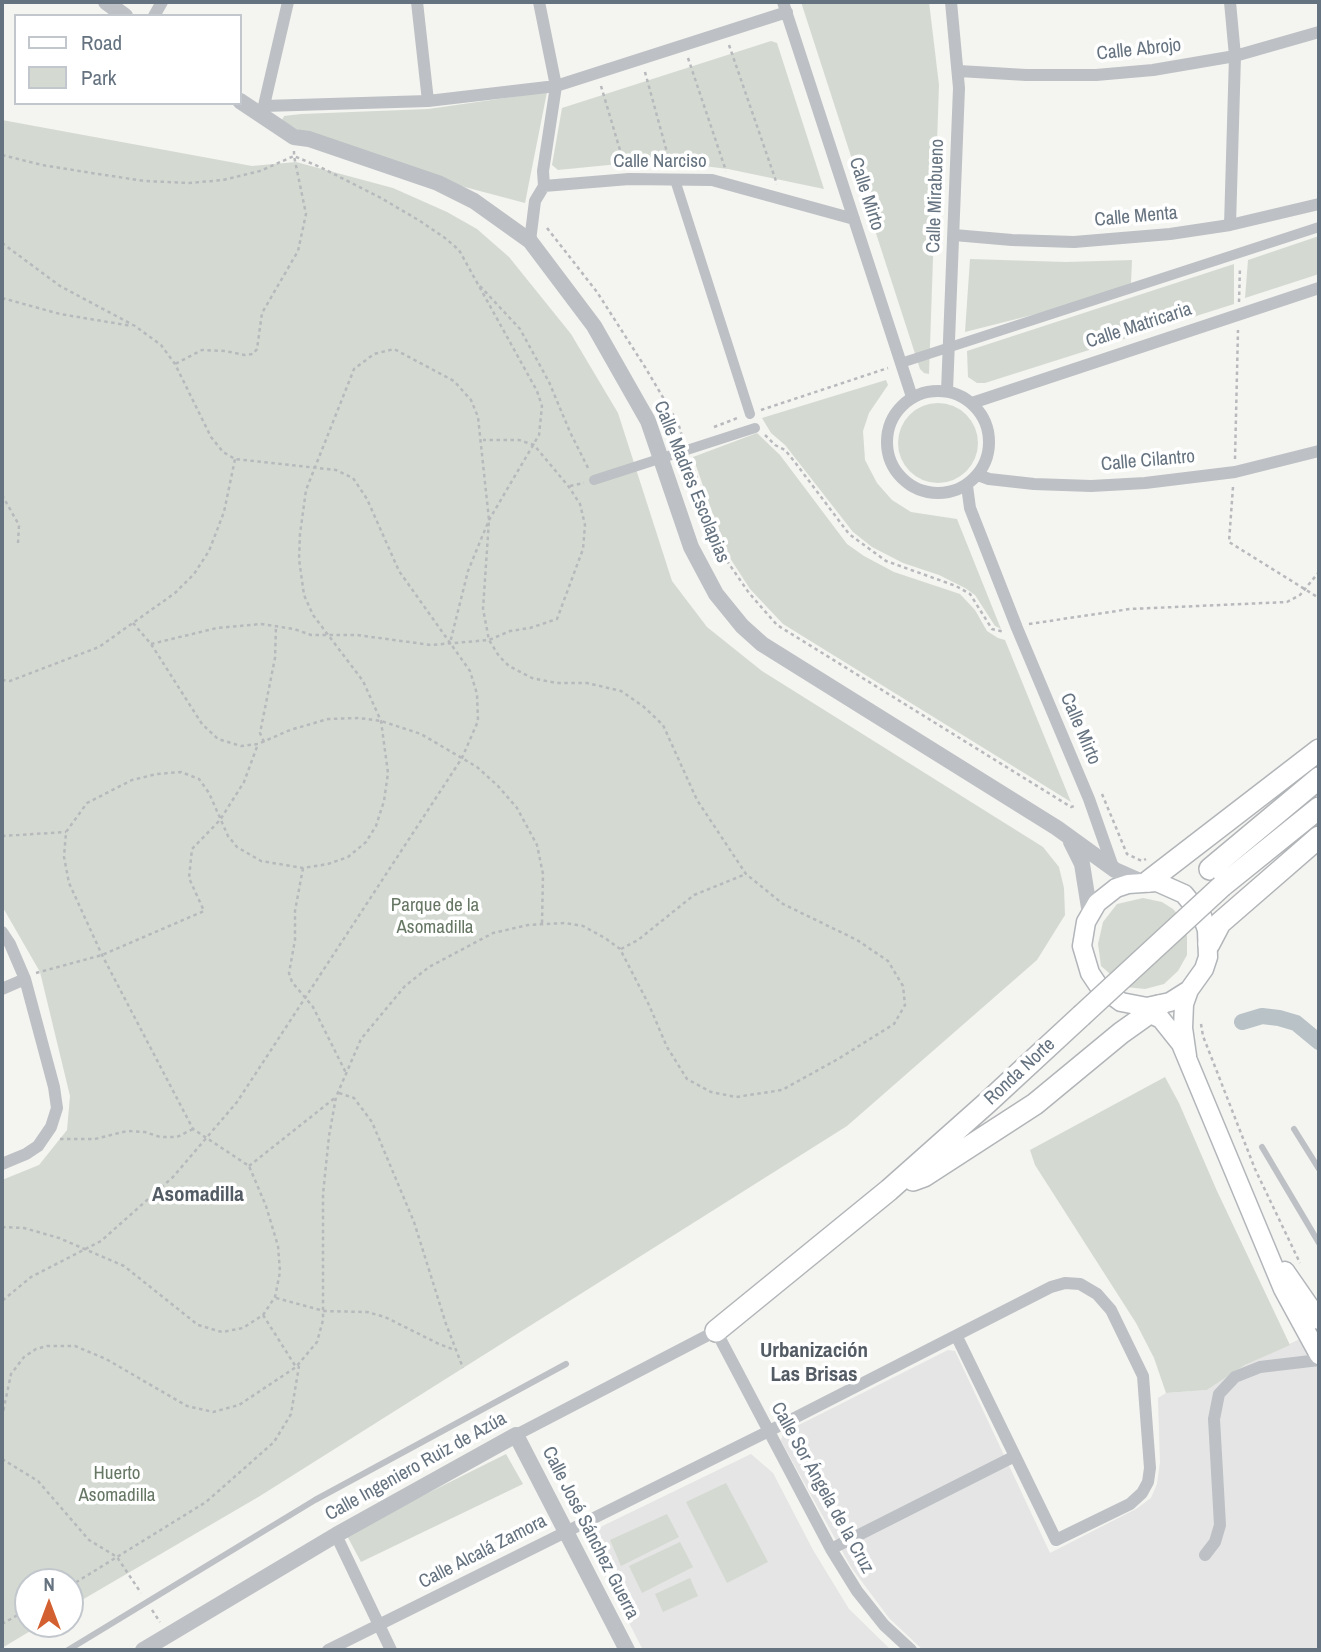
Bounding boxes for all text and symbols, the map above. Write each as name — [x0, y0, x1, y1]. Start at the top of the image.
legend — [14, 14, 242, 105]
text: Road — [81, 28, 122, 57]
street label: Calle Abrojo — [1096, 34, 1182, 66]
text: Park — [81, 63, 116, 92]
street label: Calle Mirabueno — [923, 138, 949, 254]
street label: Calle Narciso — [613, 151, 707, 173]
street label: Calle Mirto — [844, 155, 888, 233]
street label: Calle Menta — [1094, 202, 1178, 232]
street label: Calle Matricaria — [1083, 298, 1195, 354]
street label: Calle Madres Escolapias — [648, 398, 734, 566]
street label: Calle Cilantro — [1100, 446, 1196, 476]
street label: Calle Mirto — [1055, 690, 1105, 768]
park label: Parque de la Asomadilla — [391, 895, 479, 939]
street label: Ronda Norte — [980, 1034, 1060, 1110]
district label: Asomadilla — [152, 1182, 244, 1208]
district label: Urbanización Las Brisas — [760, 1338, 868, 1388]
street label: Calle Sor Ángela de la Cruz — [765, 1398, 879, 1578]
street label: Calle Ingeniero Ruiz de Azúa — [321, 1408, 511, 1526]
street label: Calle José Sánchez Guerra — [537, 1443, 643, 1623]
park label: Huerto Asomadilla — [78, 1463, 156, 1507]
street label: Calle Alcalá Zamora — [415, 1510, 551, 1594]
north arrow — [14, 1568, 84, 1638]
text: N — [43, 1571, 55, 1597]

